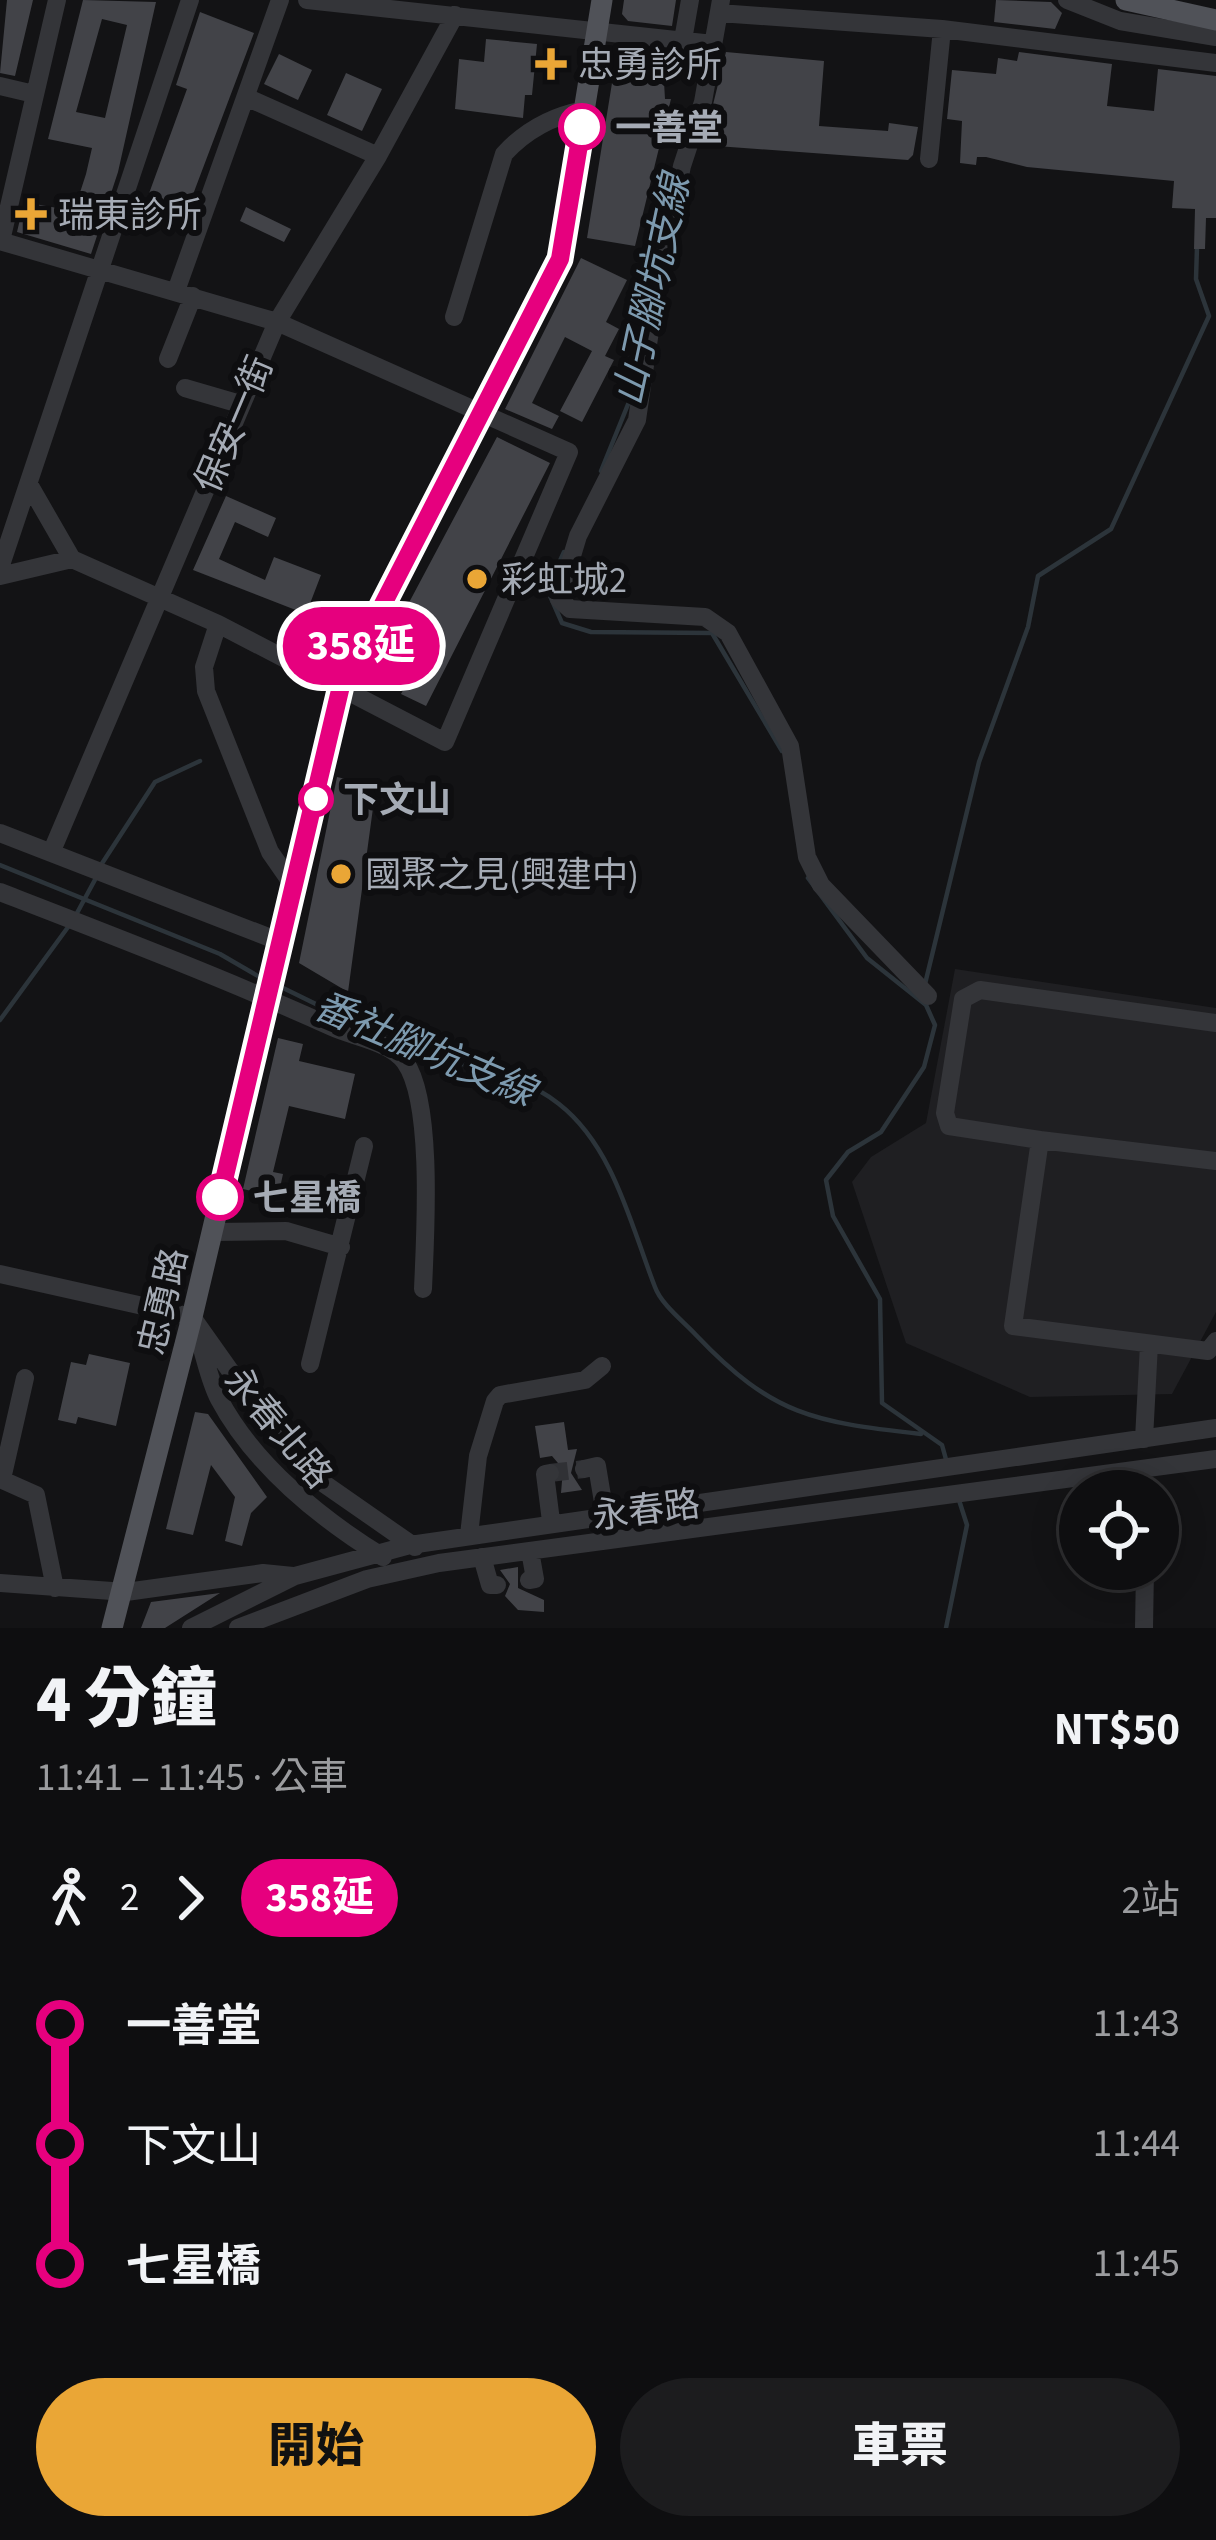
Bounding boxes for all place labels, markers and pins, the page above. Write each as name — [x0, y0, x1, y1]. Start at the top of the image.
place label: 忠勇診所 — [578, 40, 722, 91]
marker: 忠勇診所 — [535, 48, 567, 80]
place label: 一善堂 — [615, 103, 723, 154]
marker: 一善堂 — [560, 105, 604, 149]
place label: 瑞東診所 — [58, 190, 202, 241]
marker: 瑞東診所 — [15, 198, 47, 230]
place label: 彩虹城2 — [501, 555, 627, 606]
marker: 彩虹城2 — [464, 566, 490, 592]
place label: 下文山 — [343, 775, 451, 826]
marker: 下文山 — [300, 783, 332, 815]
place label: 國聚之見(興建中) — [365, 850, 639, 901]
marker: 國聚之見(興建中) — [328, 861, 354, 887]
place label: 七星橋 — [253, 1173, 361, 1224]
marker: 七星橋 — [198, 1175, 242, 1219]

